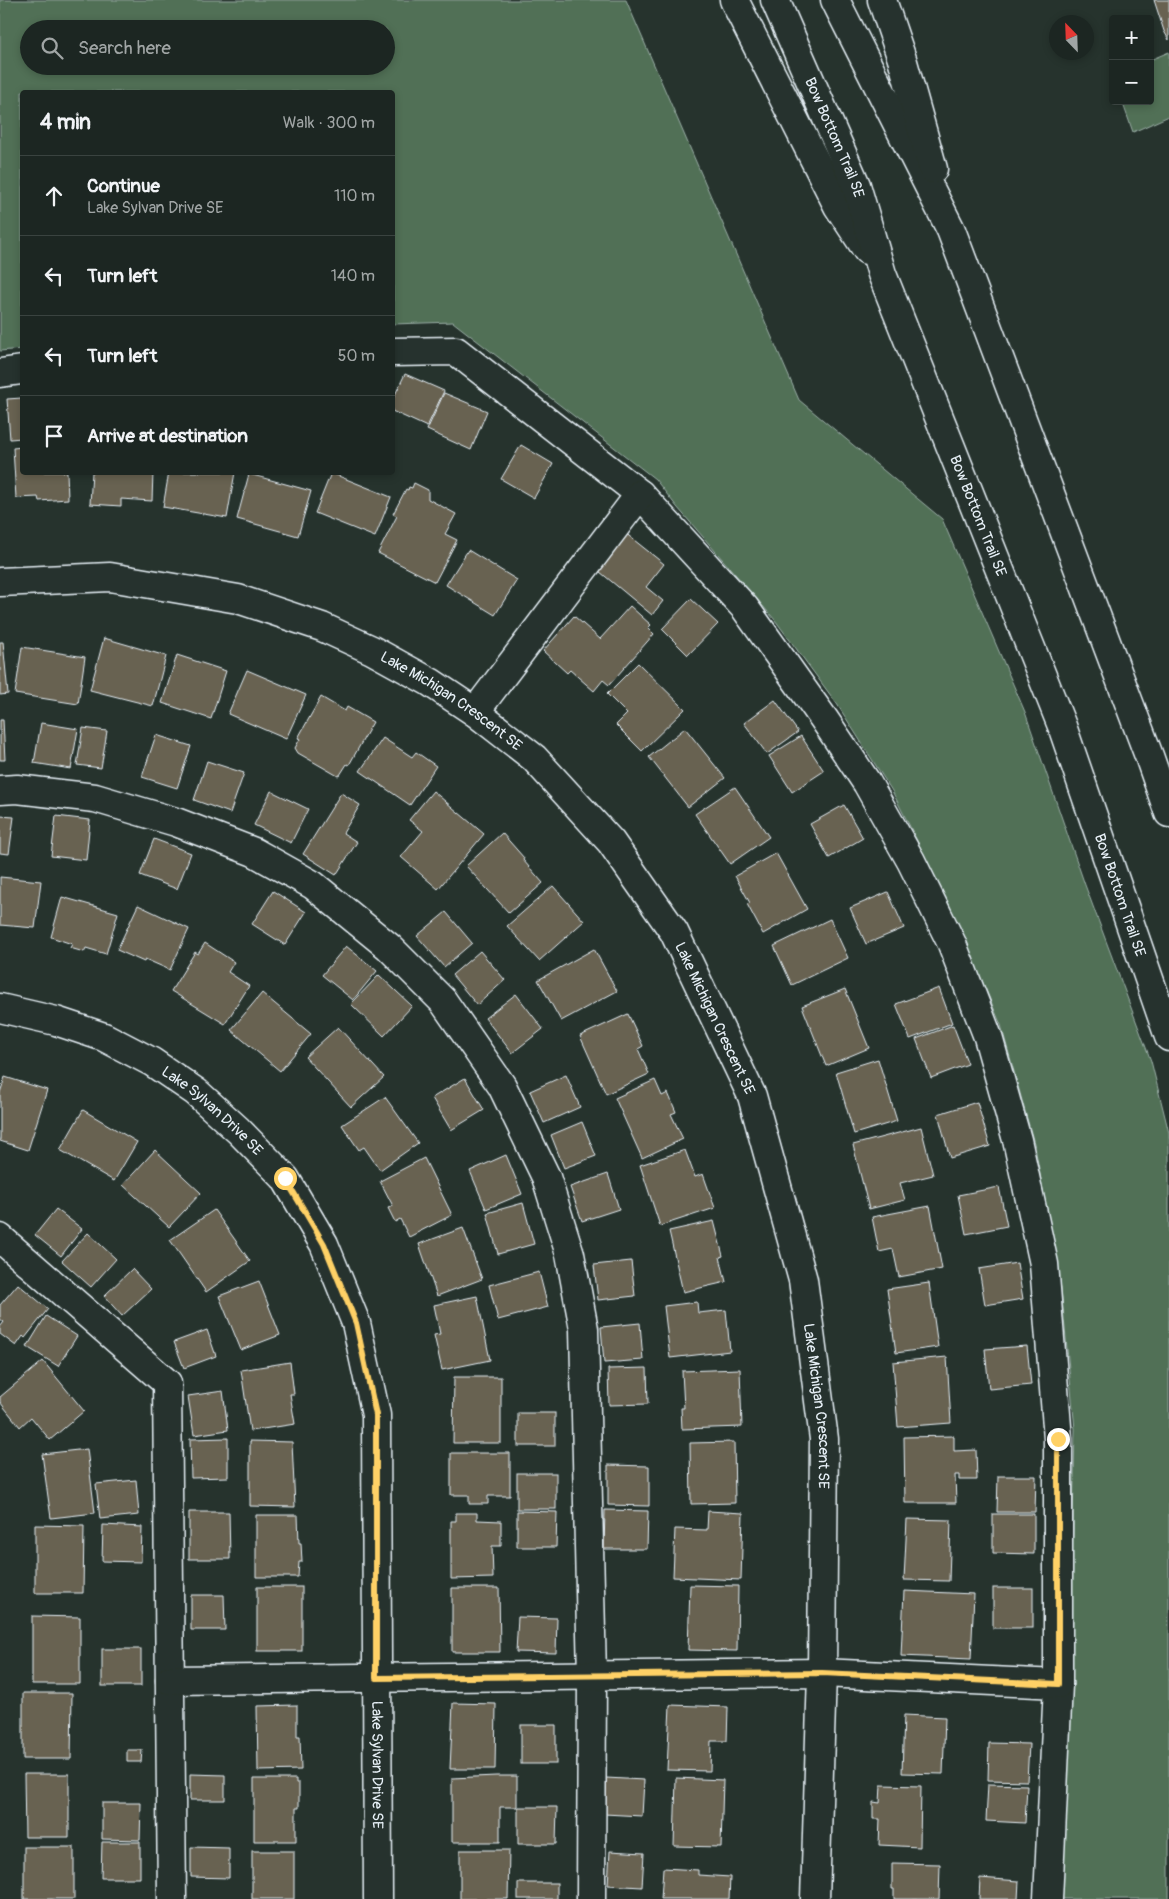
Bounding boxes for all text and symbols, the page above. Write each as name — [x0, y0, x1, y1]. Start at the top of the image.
north arrow — [1049, 15, 1094, 60]
map controls — [1109, 15, 1154, 105]
button: + — [1109, 15, 1154, 60]
search box — [20, 20, 395, 75]
icon: search — [38, 34, 66, 62]
text: Search here — [78, 36, 171, 60]
button: − — [1109, 60, 1154, 105]
street label: Bow Bottom Trail SE — [801, 75, 869, 200]
text: 4 min — [40, 109, 91, 136]
text: Walk · 300 m — [283, 113, 375, 133]
text: Continue — [87, 174, 160, 198]
icon: ahead — [40, 182, 68, 210]
text: 110 m — [334, 186, 375, 206]
text: Lake Sylvan Drive SE — [87, 198, 223, 218]
icon: left — [40, 262, 68, 290]
text: Turn left — [87, 264, 157, 288]
text: 140 m — [331, 266, 375, 286]
icon: left — [40, 342, 68, 370]
text: Turn left — [87, 344, 157, 368]
text: 50 m — [338, 346, 375, 366]
icon: arrive — [40, 422, 68, 450]
text: Arrive at destination — [87, 424, 248, 448]
street label: Bow Bottom Trail SE — [946, 452, 1011, 579]
street label: Lake Michigan Crescent SE — [377, 647, 526, 755]
street label: Bow Bottom Trail SE — [1090, 831, 1150, 959]
street label: Lake Michigan Crescent SE — [671, 939, 759, 1098]
street label: Lake Sylvan Drive SE — [158, 1062, 267, 1160]
route start — [274, 1167, 297, 1190]
street label: Lake Michigan Crescent SE — [799, 1322, 834, 1489]
route end — [1047, 1428, 1070, 1451]
street label: Lake Sylvan Drive SE — [368, 1701, 387, 1829]

